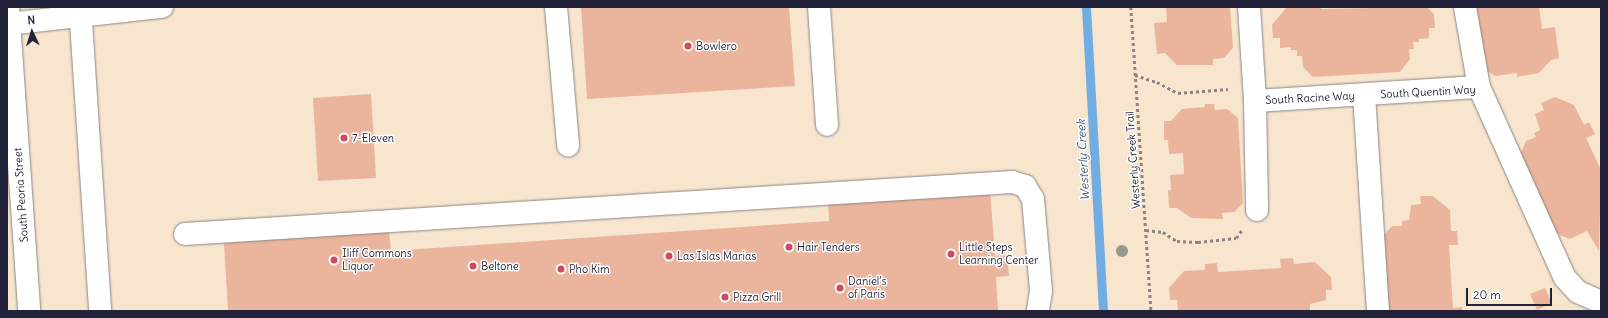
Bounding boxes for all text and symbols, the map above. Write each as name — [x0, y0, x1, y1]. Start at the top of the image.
north arrow — [12, 12, 52, 52]
text: N — [27, 13, 35, 27]
place label: Bowlero — [696, 39, 737, 53]
marker: Bowlero — [683, 41, 693, 51]
street label: South Quentin Way — [1380, 83, 1476, 101]
street label: South Racine Way — [1265, 89, 1355, 107]
street label: Westerly Creek Trail — [1123, 111, 1143, 209]
water label: Westerly Creek — [1074, 119, 1092, 201]
place label: 7-Eleven — [352, 131, 394, 145]
marker: 7-Eleven — [339, 133, 349, 143]
street label: South Peoria Street — [11, 147, 31, 243]
place label: Hair Tenders — [797, 240, 860, 254]
place label: Little Steps Learning Center — [959, 241, 1038, 267]
marker: Hair Tenders — [784, 242, 794, 252]
place label: Iliff Commons Liquor — [342, 247, 412, 273]
place label: Las Islas Marias — [677, 249, 756, 263]
marker: Little Steps Learning Center — [946, 249, 956, 259]
marker: Las Islas Marias — [664, 251, 674, 261]
marker: Iliff Commons Liquor — [329, 255, 339, 265]
place label: Beltone — [481, 259, 519, 273]
marker: Beltone — [468, 261, 478, 271]
place label: Pho Kim — [569, 262, 610, 276]
marker: Pho Kim — [556, 264, 566, 274]
place label: Daniel’s of Paris — [848, 275, 887, 301]
scale bar — [1468, 280, 1554, 306]
marker: Daniel’s of Paris — [835, 283, 845, 293]
text: 20 m — [1473, 287, 1501, 302]
place label: Pizza Grill — [733, 290, 781, 304]
marker: Pizza Grill — [720, 292, 730, 302]

